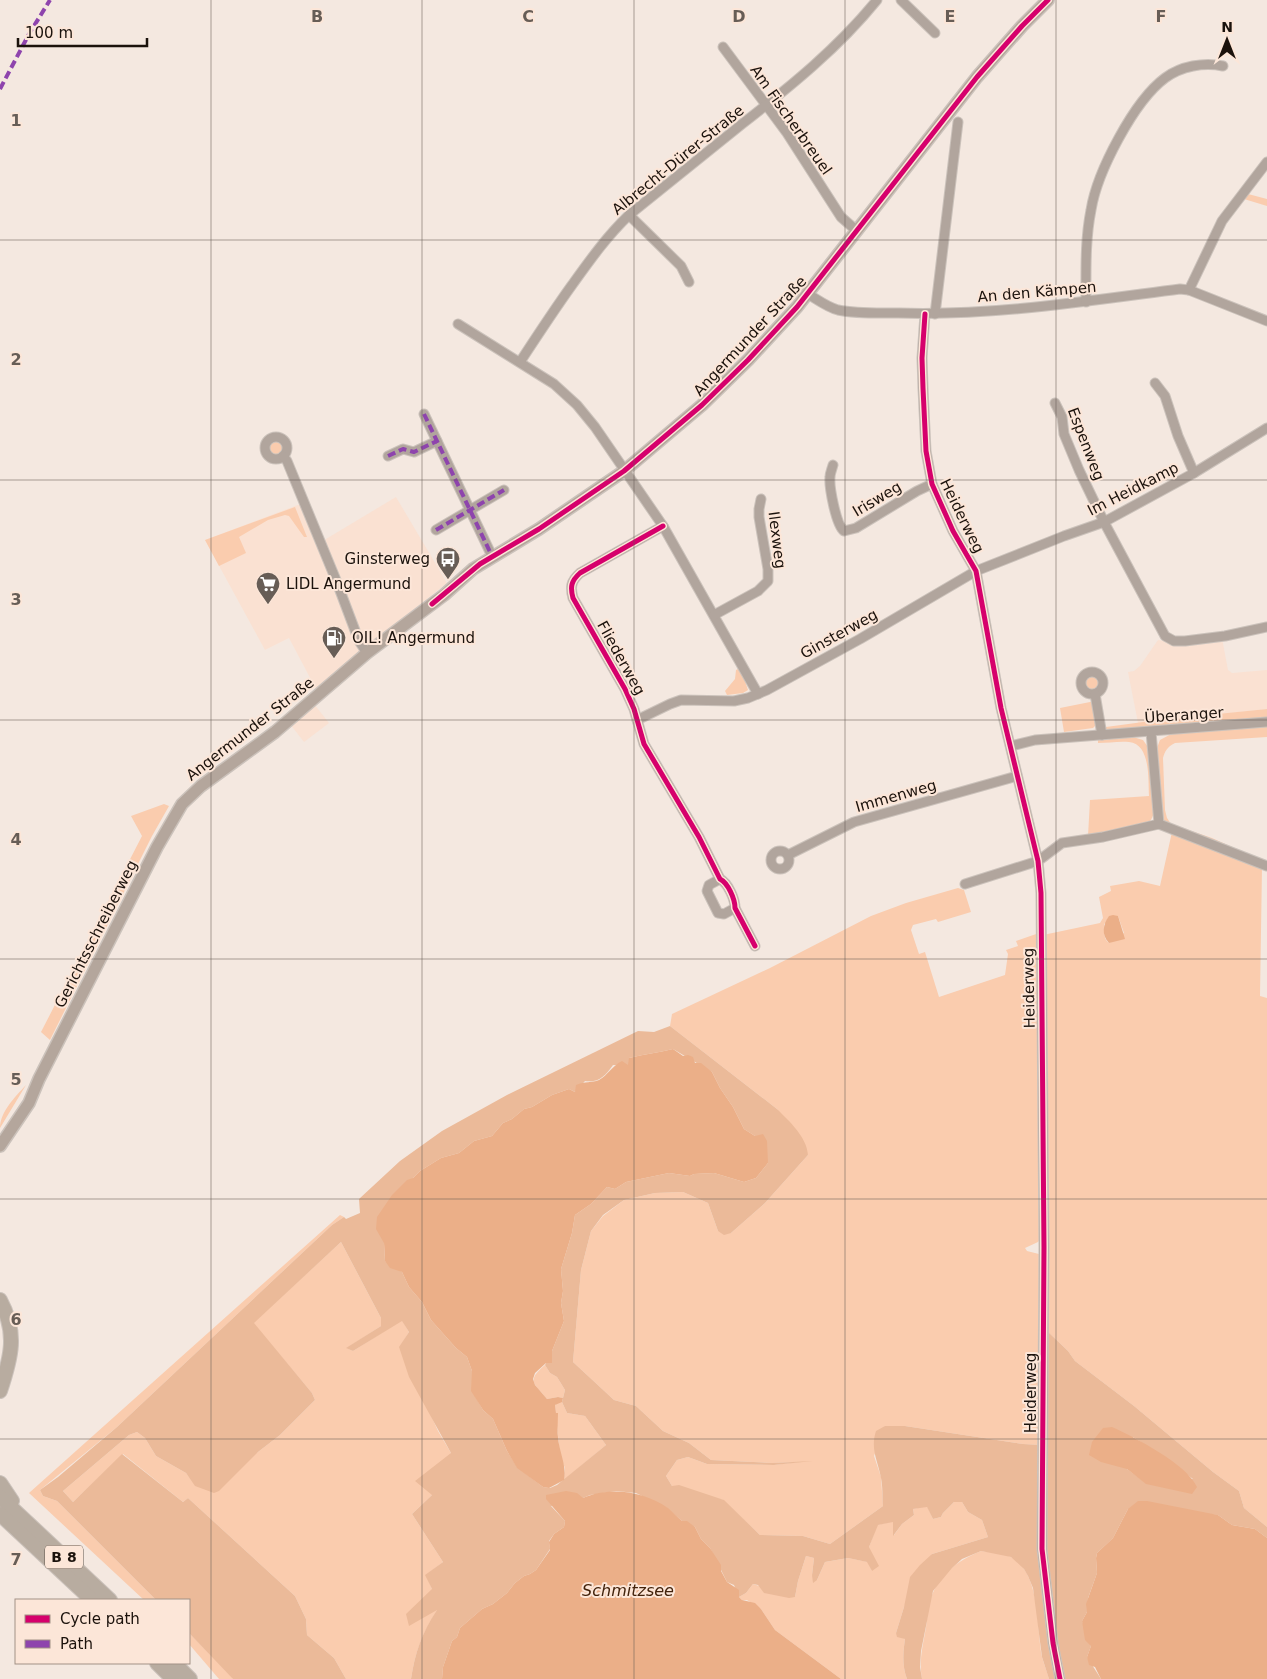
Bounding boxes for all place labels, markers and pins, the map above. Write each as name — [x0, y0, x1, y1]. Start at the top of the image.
bus stop icon: Ginsterweg — [435, 546, 461, 580]
place label: Ginsterweg — [345, 550, 430, 568]
supermarket icon: LIDL Angermund — [255, 571, 281, 605]
place label: LIDL Angermund — [286, 575, 411, 593]
fuel station icon: OIL! Angermund — [321, 625, 347, 659]
place label: OIL! Angermund — [352, 629, 475, 647]

